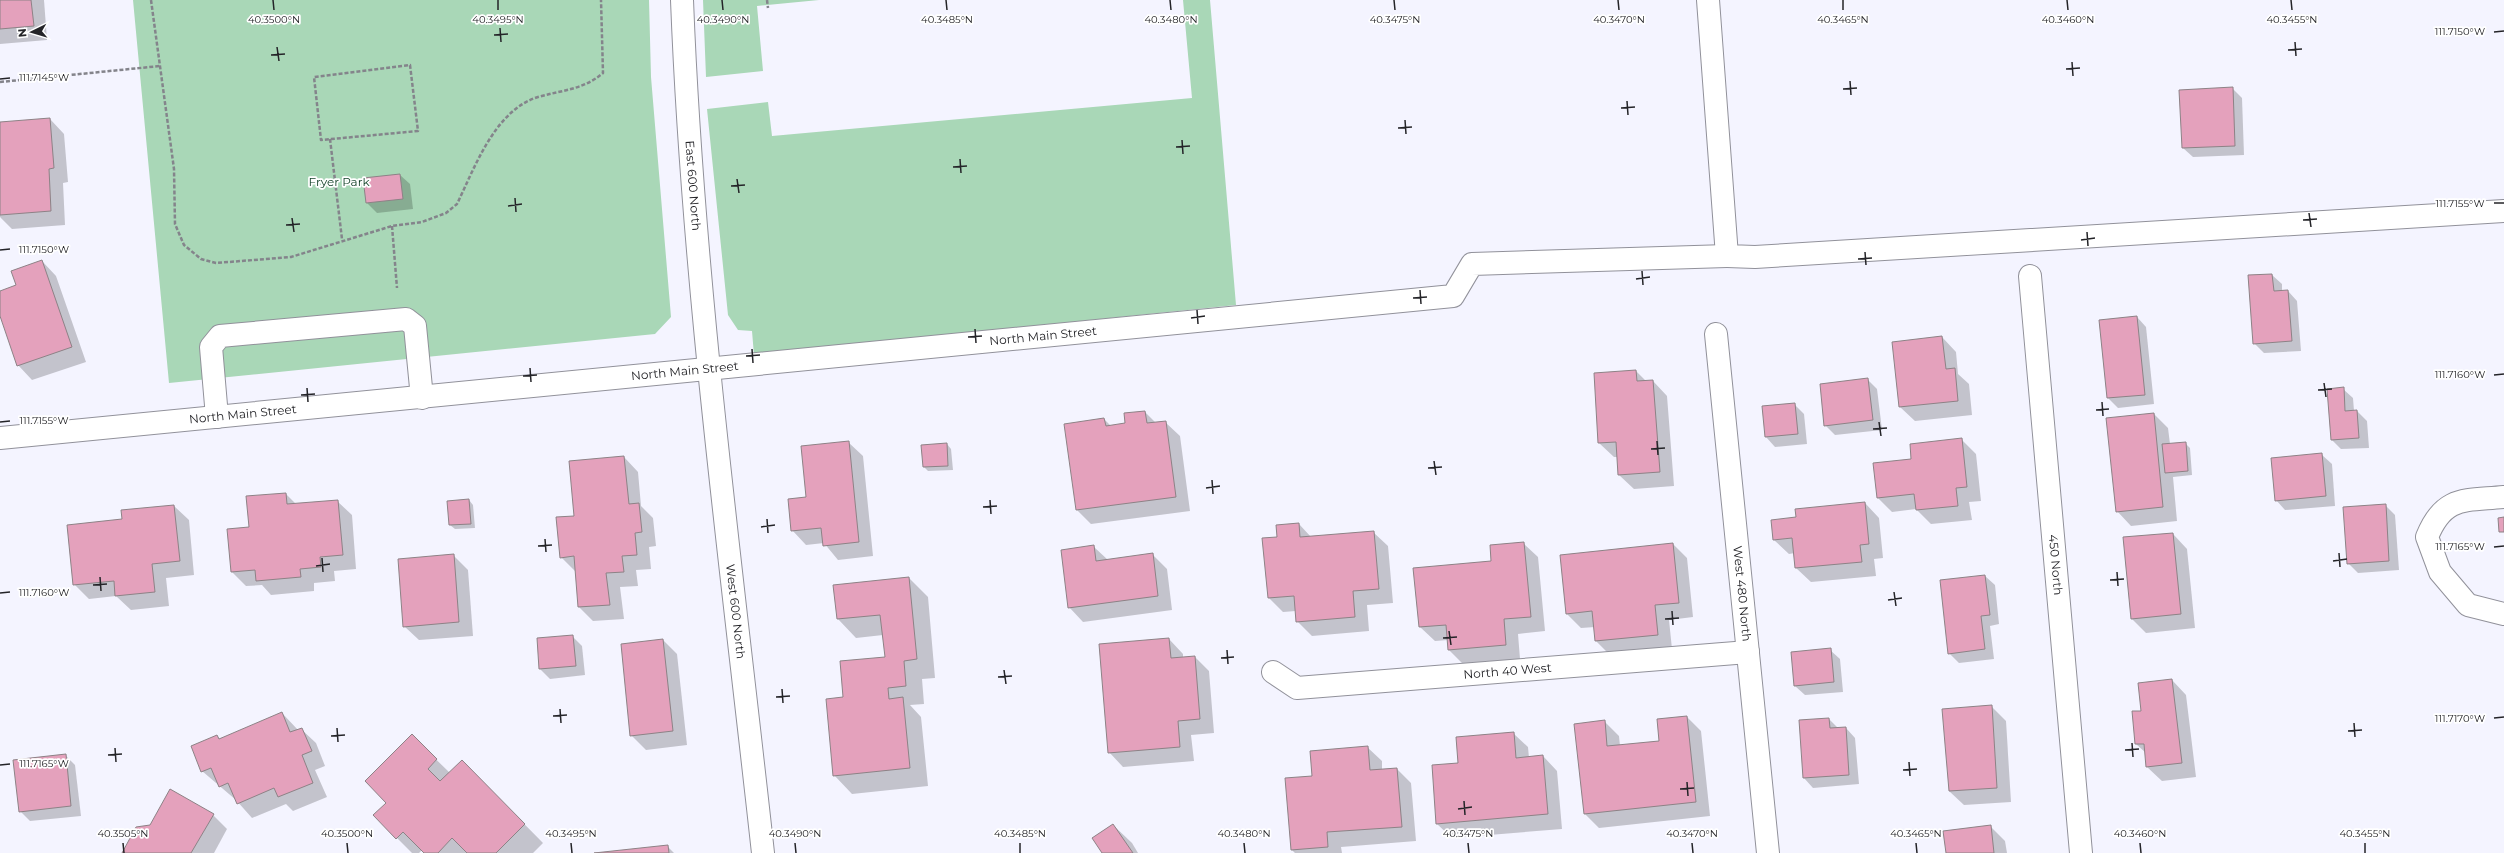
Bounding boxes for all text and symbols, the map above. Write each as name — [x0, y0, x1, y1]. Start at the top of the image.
north arrow — [12, 12, 52, 52]
text: 40.3500°N — [248, 13, 300, 26]
text: 40.3495°N — [472, 13, 524, 26]
text: 40.3490°N — [697, 13, 749, 26]
text: 40.3485°N — [921, 13, 973, 26]
text: 40.3480°N — [1144, 13, 1198, 26]
text: 40.3475°N — [1370, 13, 1420, 26]
text: 40.3470°N — [1593, 13, 1645, 26]
text: 40.3465°N — [1817, 13, 1869, 26]
text: 40.3460°N — [2042, 13, 2094, 26]
text: 40.3455°N — [2266, 13, 2318, 26]
text: 111.7150°W — [2435, 25, 2485, 38]
text: N — [15, 28, 29, 38]
text: 111.7145°W — [19, 71, 69, 84]
street label: East 600 North — [683, 140, 704, 231]
park label: Fryer Park — [308, 174, 370, 189]
text: 111.7155°W — [2435, 197, 2485, 210]
text: 111.7150°W — [19, 243, 69, 256]
street label: North Main Street — [989, 323, 1098, 348]
street label: North Main Street — [630, 358, 739, 383]
text: 111.7160°W — [2435, 368, 2485, 381]
street label: North Main Street — [188, 401, 297, 426]
text: 111.7155°W — [19, 414, 69, 427]
street label: 450 North — [2046, 534, 2066, 596]
text: 111.7165°W — [2435, 540, 2485, 553]
street label: West 480 North — [1730, 545, 1755, 642]
street label: West 600 North — [723, 563, 749, 660]
text: 111.7160°W — [19, 586, 69, 599]
street label: North 40 West — [1463, 660, 1552, 682]
text: 111.7170°W — [2435, 712, 2485, 725]
text: 111.7165°W — [19, 757, 69, 770]
text: 40.3505°N — [98, 827, 149, 840]
text: 40.3500°N — [321, 827, 373, 840]
text: 40.3495°N — [545, 827, 597, 840]
text: 40.3490°N — [769, 827, 821, 840]
text: 40.3485°N — [994, 827, 1046, 840]
text: 40.3480°N — [1217, 827, 1271, 840]
text: 40.3475°N — [1443, 827, 1493, 840]
text: 40.3470°N — [1666, 827, 1718, 840]
text: 40.3465°N — [1890, 827, 1942, 840]
text: 40.3460°N — [2114, 827, 2166, 840]
text: 40.3455°N — [2339, 827, 2391, 840]

